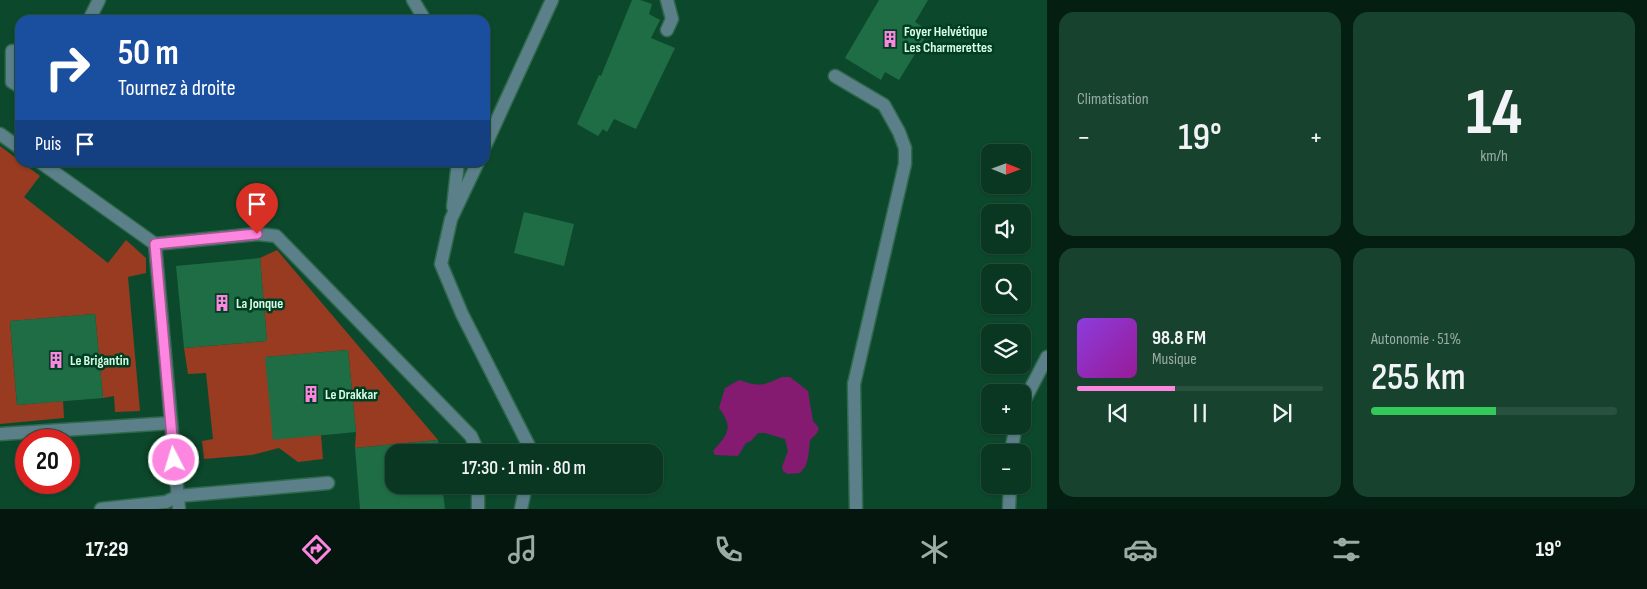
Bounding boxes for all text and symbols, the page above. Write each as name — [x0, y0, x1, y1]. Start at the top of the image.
place label: Foyer Helvétique Les Charmerettes — [904, 23, 992, 56]
building icon: Foyer Helvétique Les Charmerettes — [880, 29, 900, 49]
text: 50 m — [118, 32, 179, 75]
icon: right — [35, 35, 100, 100]
text: Tournez à droite — [118, 75, 235, 102]
text: 14 — [1466, 75, 1522, 153]
text: Climatisation — [1077, 90, 1149, 109]
text: 19° — [1178, 115, 1222, 160]
text: − — [1077, 121, 1091, 154]
text: + — [1309, 121, 1323, 154]
icon: arrive — [71, 130, 99, 158]
text: Puis — [35, 133, 61, 156]
north arrow — [981, 144, 1031, 194]
map controls — [981, 144, 1031, 494]
text: km/h — [1480, 147, 1508, 166]
pin — [236, 183, 278, 234]
icon: arrive — [243, 190, 271, 218]
button: sound — [981, 204, 1031, 254]
button: search — [981, 264, 1031, 314]
building icon: La Jonque — [212, 293, 232, 313]
place label: La Jonque — [236, 295, 283, 312]
button: layers — [981, 324, 1031, 374]
text: 98.8 FM — [1152, 327, 1206, 350]
text: Autonomie · 51% — [1371, 330, 1461, 349]
building icon: Le Brigantin — [46, 350, 66, 370]
text: Musique — [1152, 350, 1197, 369]
place label: Le Brigantin — [70, 352, 129, 369]
text: 255 km — [1371, 355, 1466, 400]
building icon: Le Drakkar — [301, 384, 321, 404]
button: + — [981, 384, 1031, 434]
place label: Le Drakkar — [325, 386, 378, 403]
icon: previous — [1104, 399, 1132, 427]
icon: pause — [1186, 399, 1214, 427]
icon: next — [1268, 399, 1296, 427]
speed limit sign: 20 — [15, 429, 80, 494]
position arrow — [147, 433, 199, 485]
button: − — [981, 444, 1031, 494]
text: 17:30 · 1 min · 80 m — [462, 457, 586, 480]
icon: directions — [299, 532, 334, 567]
icon: music — [505, 532, 540, 567]
icon: phone — [711, 532, 746, 567]
icon: climate — [917, 532, 952, 567]
icon: car — [1123, 532, 1158, 567]
icon: filters — [1329, 532, 1364, 567]
text: 17:29 — [86, 536, 128, 563]
text: 19° — [1535, 536, 1561, 563]

